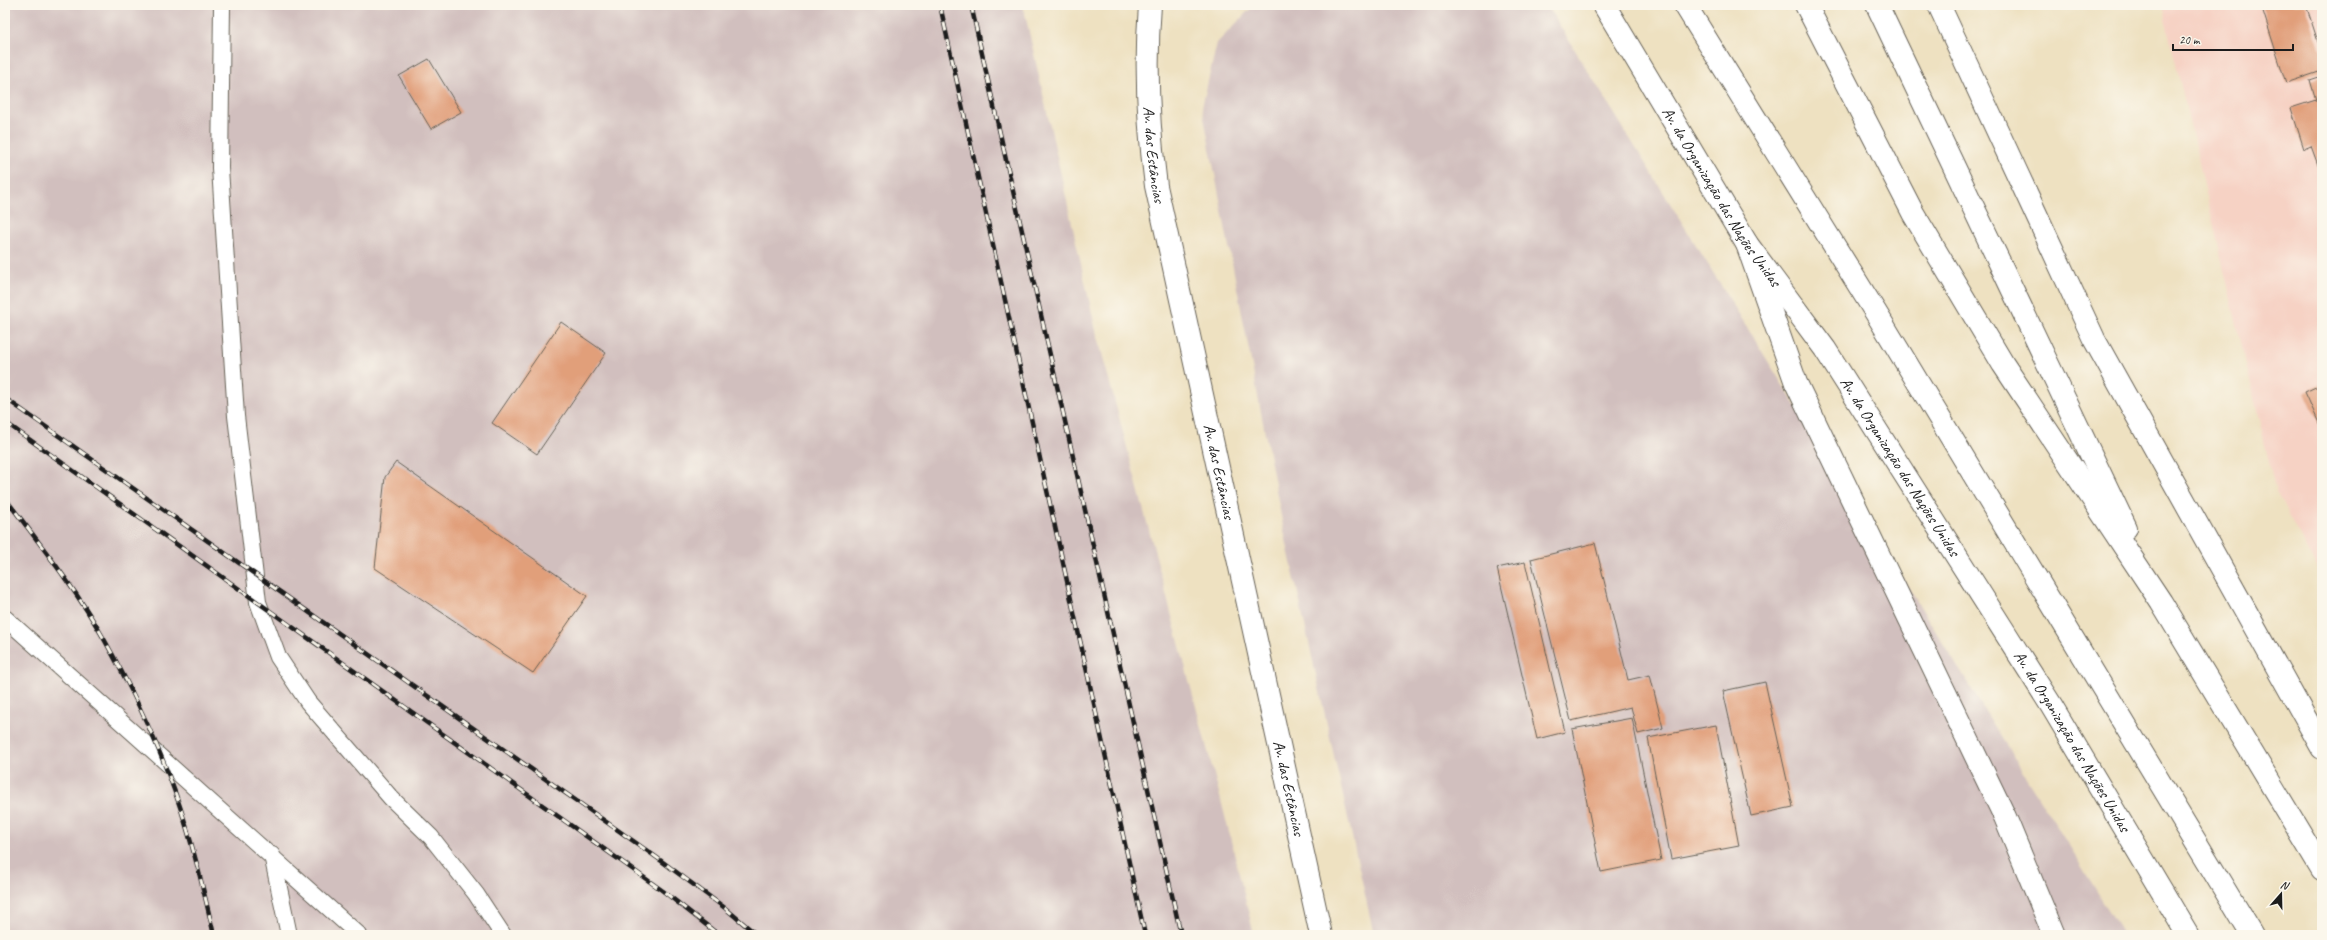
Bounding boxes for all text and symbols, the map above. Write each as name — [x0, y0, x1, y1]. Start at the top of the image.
scale bar — [2173, 26, 2293, 52]
text: 20 m — [2179, 32, 2201, 48]
street label: Av. da Organização das Nações Unidas — [1658, 104, 1786, 292]
street label: Av. das Estâncias — [1139, 106, 1170, 206]
street label: Av. da Organização das Nações Unidas — [1836, 374, 1965, 561]
street label: Av. das Estâncias — [1199, 422, 1239, 523]
street label: Av. da Organização das Nações Unidas — [2009, 647, 2135, 837]
street label: Av. das Estâncias — [1268, 739, 1309, 839]
north arrow — [2261, 874, 2301, 914]
text: N — [2279, 877, 2292, 893]

